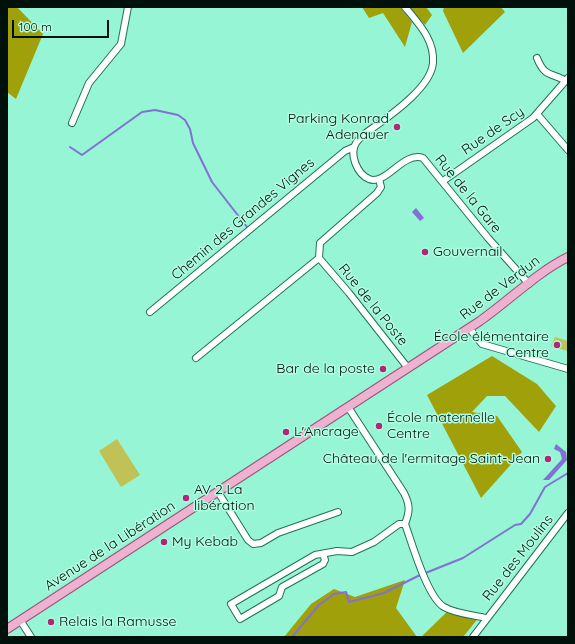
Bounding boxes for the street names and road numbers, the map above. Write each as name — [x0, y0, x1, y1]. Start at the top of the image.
street label: Rue de Scy — [459, 103, 527, 159]
street label: Rue de la Gare — [431, 151, 505, 237]
street label: Chemin des Grandes Vignes — [168, 154, 318, 284]
street label: Rue de Verdun — [457, 252, 543, 324]
street label: Rue de la Poste — [335, 261, 411, 349]
street label: Avenue de la Libération — [42, 497, 178, 595]
street label: Rue des Moulins — [479, 512, 557, 604]

